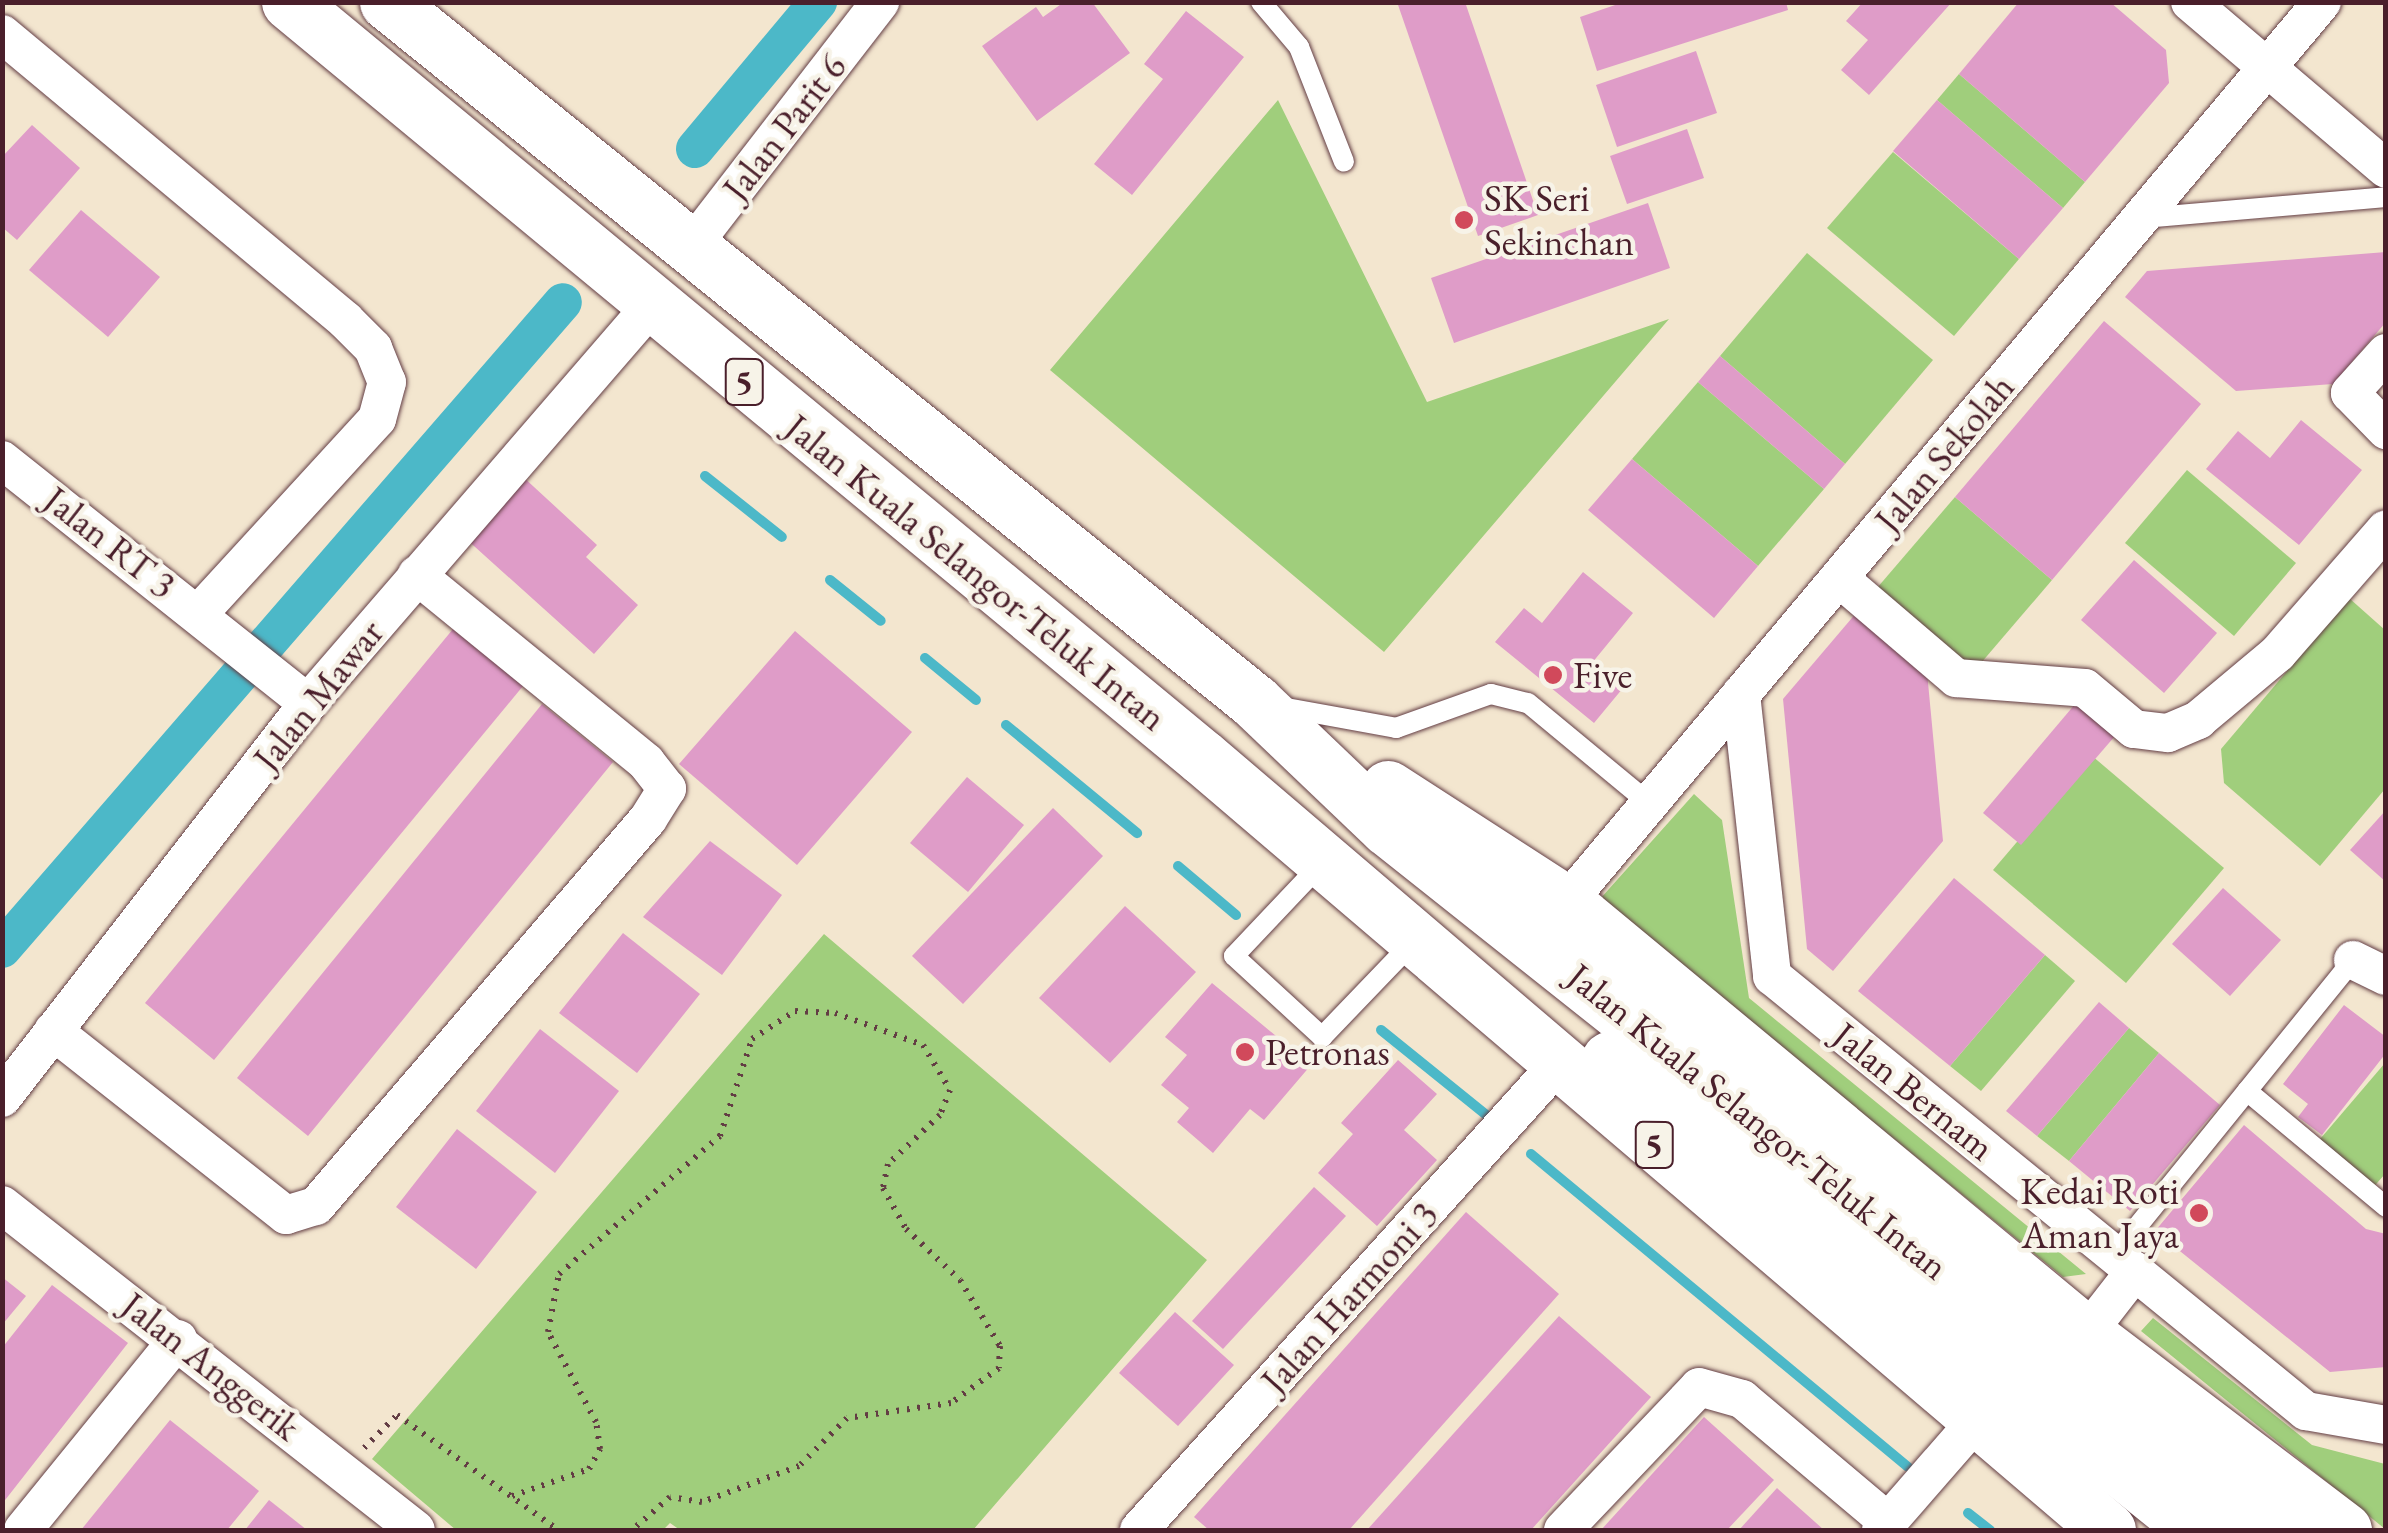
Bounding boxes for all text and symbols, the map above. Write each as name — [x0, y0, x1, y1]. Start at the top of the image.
street label: Jalan Parit 6 — [712, 44, 856, 210]
place label: SK Seri Sekinchan — [1484, 175, 1634, 264]
marker: SK Seri Sekinchan — [1453, 209, 1475, 231]
road number: 5 — [724, 352, 764, 412]
street label: Jalan Sekolah — [1865, 365, 2023, 541]
street label: Jalan Kuala Selangor-Teluk Intan — [776, 404, 1176, 740]
street label: Jalan RT 3 — [35, 476, 185, 608]
street label: Jalan Mawar — [243, 610, 393, 780]
place label: Five — [1573, 652, 1632, 698]
marker: Five — [1542, 664, 1564, 686]
street label: Jalan Kuala Selangor-Teluk Intan — [1558, 953, 1958, 1289]
street label: Jalan Bernam — [1824, 1012, 2004, 1170]
place label: Petronas — [1265, 1029, 1390, 1075]
marker: Petronas — [1234, 1041, 1256, 1063]
road number: 5 — [1634, 1115, 1674, 1175]
place label: Kedai Roti Aman Jaya — [2020, 1168, 2179, 1258]
street label: Jalan Harmoni 3 — [1251, 1192, 1447, 1402]
marker: Kedai Roti Aman Jaya — [2188, 1202, 2210, 1224]
street label: Jalan Anggerik — [113, 1282, 309, 1450]

